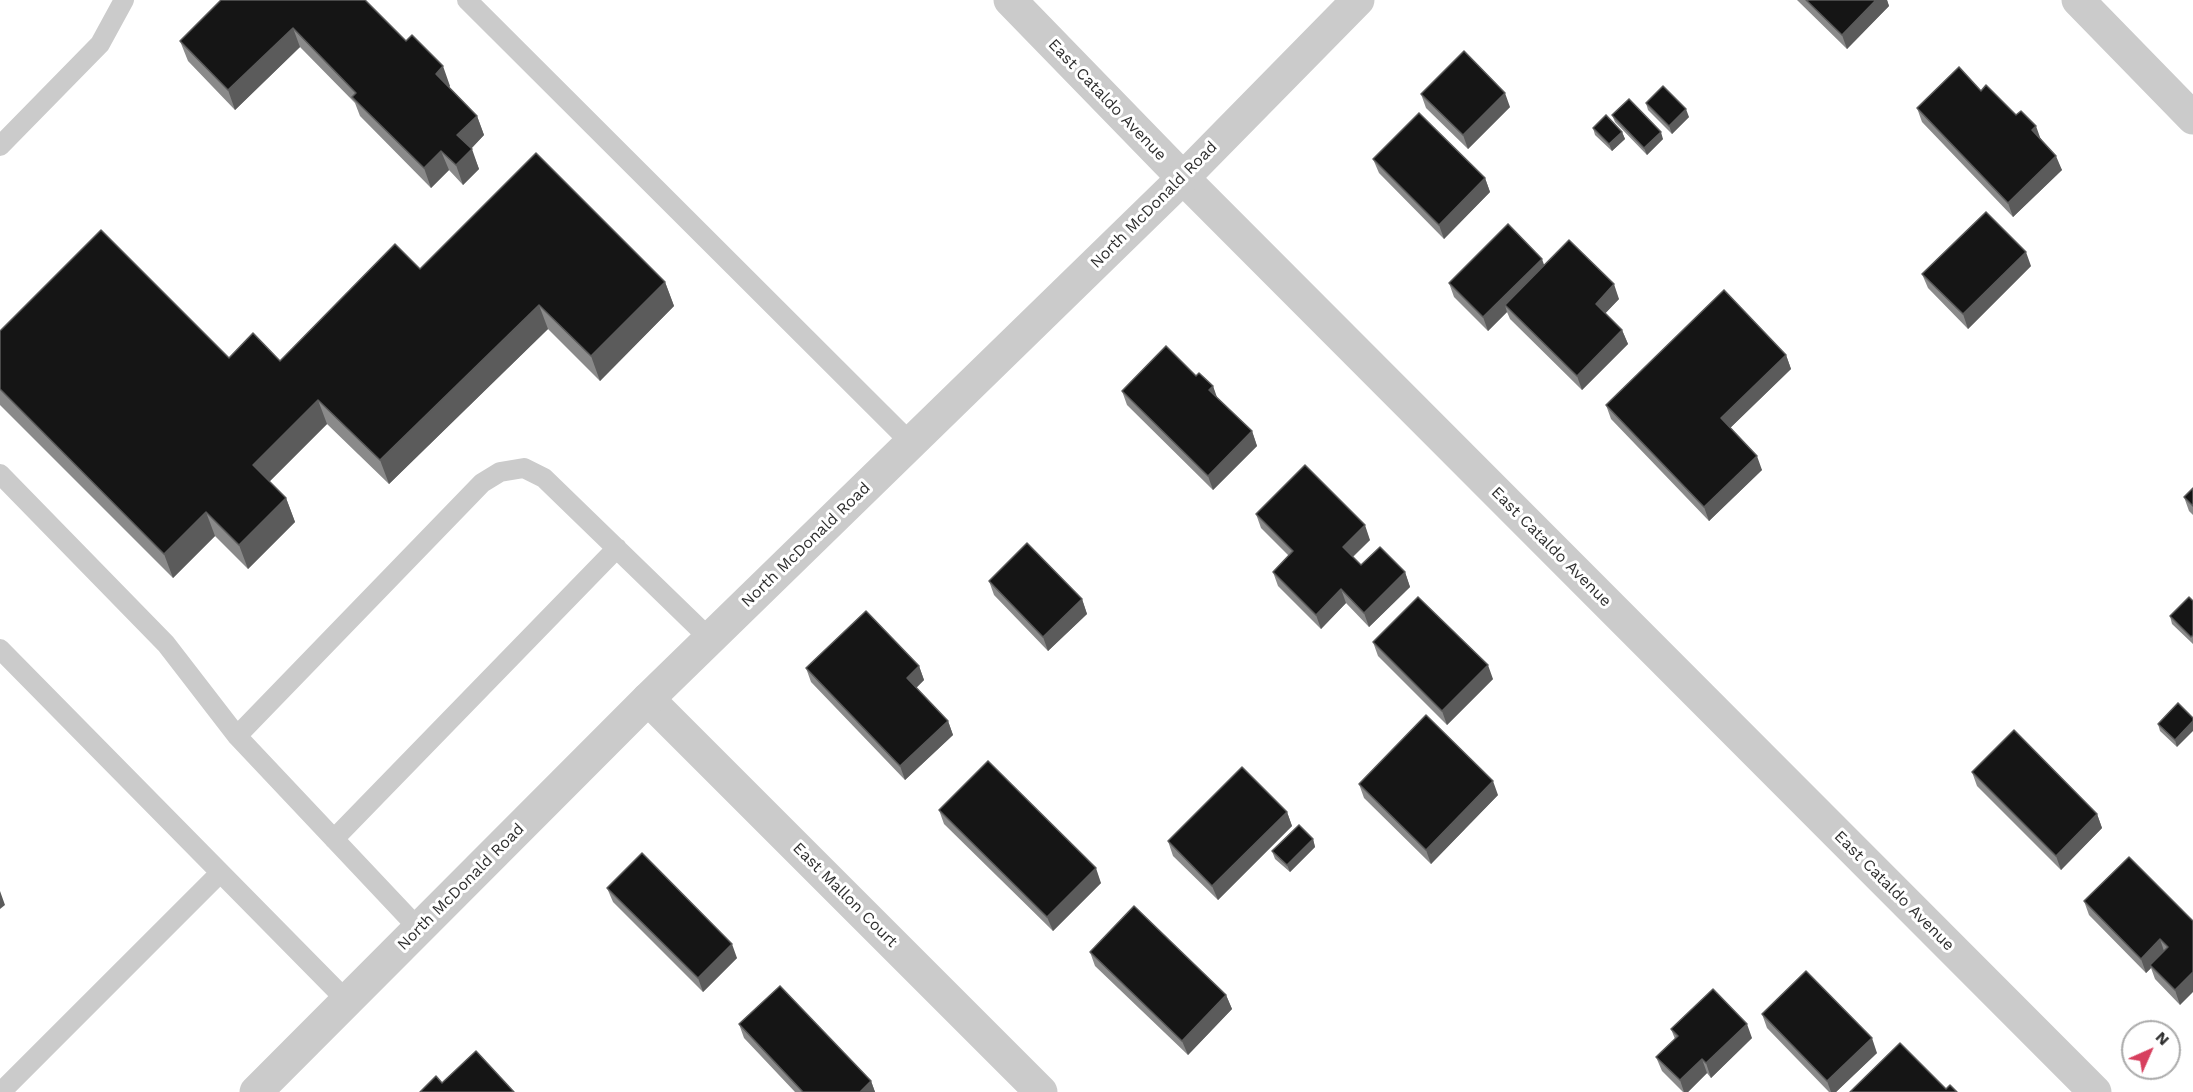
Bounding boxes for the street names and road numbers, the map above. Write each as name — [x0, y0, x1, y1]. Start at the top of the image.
street label: East Cataldo Avenue — [1044, 35, 1170, 165]
street label: North McDonald Road — [1087, 138, 1221, 272]
street label: North McDonald Road — [738, 479, 874, 611]
street label: East Cataldo Avenue — [1487, 483, 1615, 611]
street label: North McDonald Road — [394, 820, 528, 954]
street label: East Cataldo Avenue — [1830, 827, 1958, 955]
street label: East Mallon Court — [789, 839, 901, 951]

